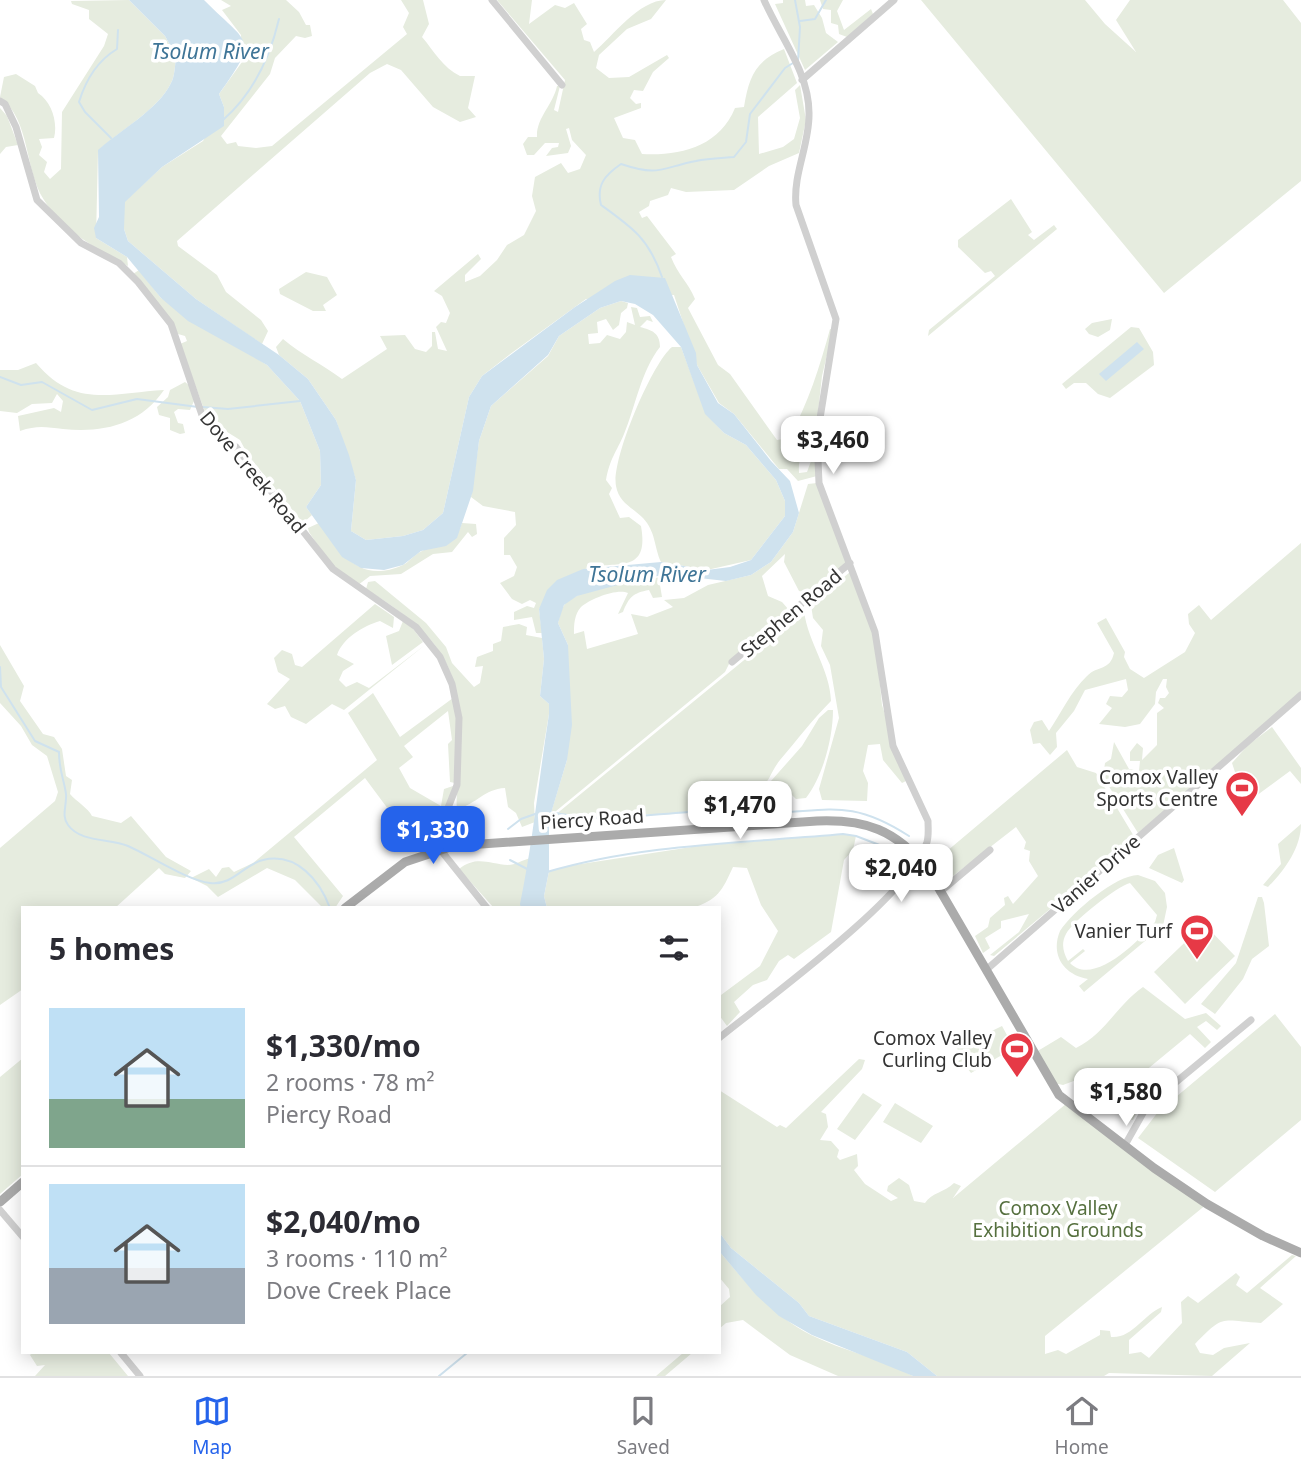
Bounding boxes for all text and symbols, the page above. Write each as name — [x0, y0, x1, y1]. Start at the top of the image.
water label: Tsolum River — [151, 37, 270, 65]
street label: Dove Creek Road — [194, 405, 312, 539]
pin: $3,460 — [776, 416, 890, 476]
text: $3,460 — [797, 423, 869, 455]
water label: Tsolum River — [588, 560, 707, 588]
street label: Stephen Road — [735, 563, 847, 663]
place label: Comox Valley Sports Centre — [1096, 764, 1218, 812]
sports icon: Comox Valley Sports Centre — [1223, 769, 1261, 818]
pin: $1,470 — [683, 782, 797, 841]
text: $1,470 — [704, 788, 776, 820]
street label: Piercy Road — [539, 802, 645, 836]
pin: $1,330 — [376, 806, 490, 866]
text: $1,330 — [397, 813, 469, 845]
street label: Vanier Drive — [1046, 828, 1146, 920]
pin: $2,040 — [844, 844, 958, 904]
text: $2,040 — [865, 851, 937, 883]
sports icon: Vanier Turf — [1178, 912, 1216, 961]
place label: Vanier Turf — [1074, 918, 1173, 944]
text: 5 homes — [49, 928, 174, 969]
icon: filters — [655, 929, 693, 967]
text: $1,330/mo — [266, 1025, 421, 1066]
place label: Comox Valley Curling Club — [873, 1025, 992, 1073]
sports icon: Comox Valley Curling Club — [998, 1030, 1036, 1079]
icon: home — [105, 1036, 189, 1120]
text: 2 rooms · 78 m² — [266, 1066, 435, 1098]
pin: $1,580 — [1069, 1068, 1183, 1128]
text: $1,580 — [1090, 1075, 1162, 1107]
text: Piercy Road — [266, 1098, 392, 1130]
park label: Comox Valley Exhibition Grounds — [973, 1195, 1143, 1243]
text: $2,040/mo — [266, 1201, 421, 1242]
icon: home — [105, 1212, 189, 1296]
text: 3 rooms · 110 m² — [266, 1242, 448, 1274]
text: Dove Creek Place — [266, 1274, 451, 1306]
tab: Map — [192, 1392, 232, 1460]
tab: Saved — [617, 1392, 670, 1460]
tab: Home — [1055, 1392, 1109, 1460]

